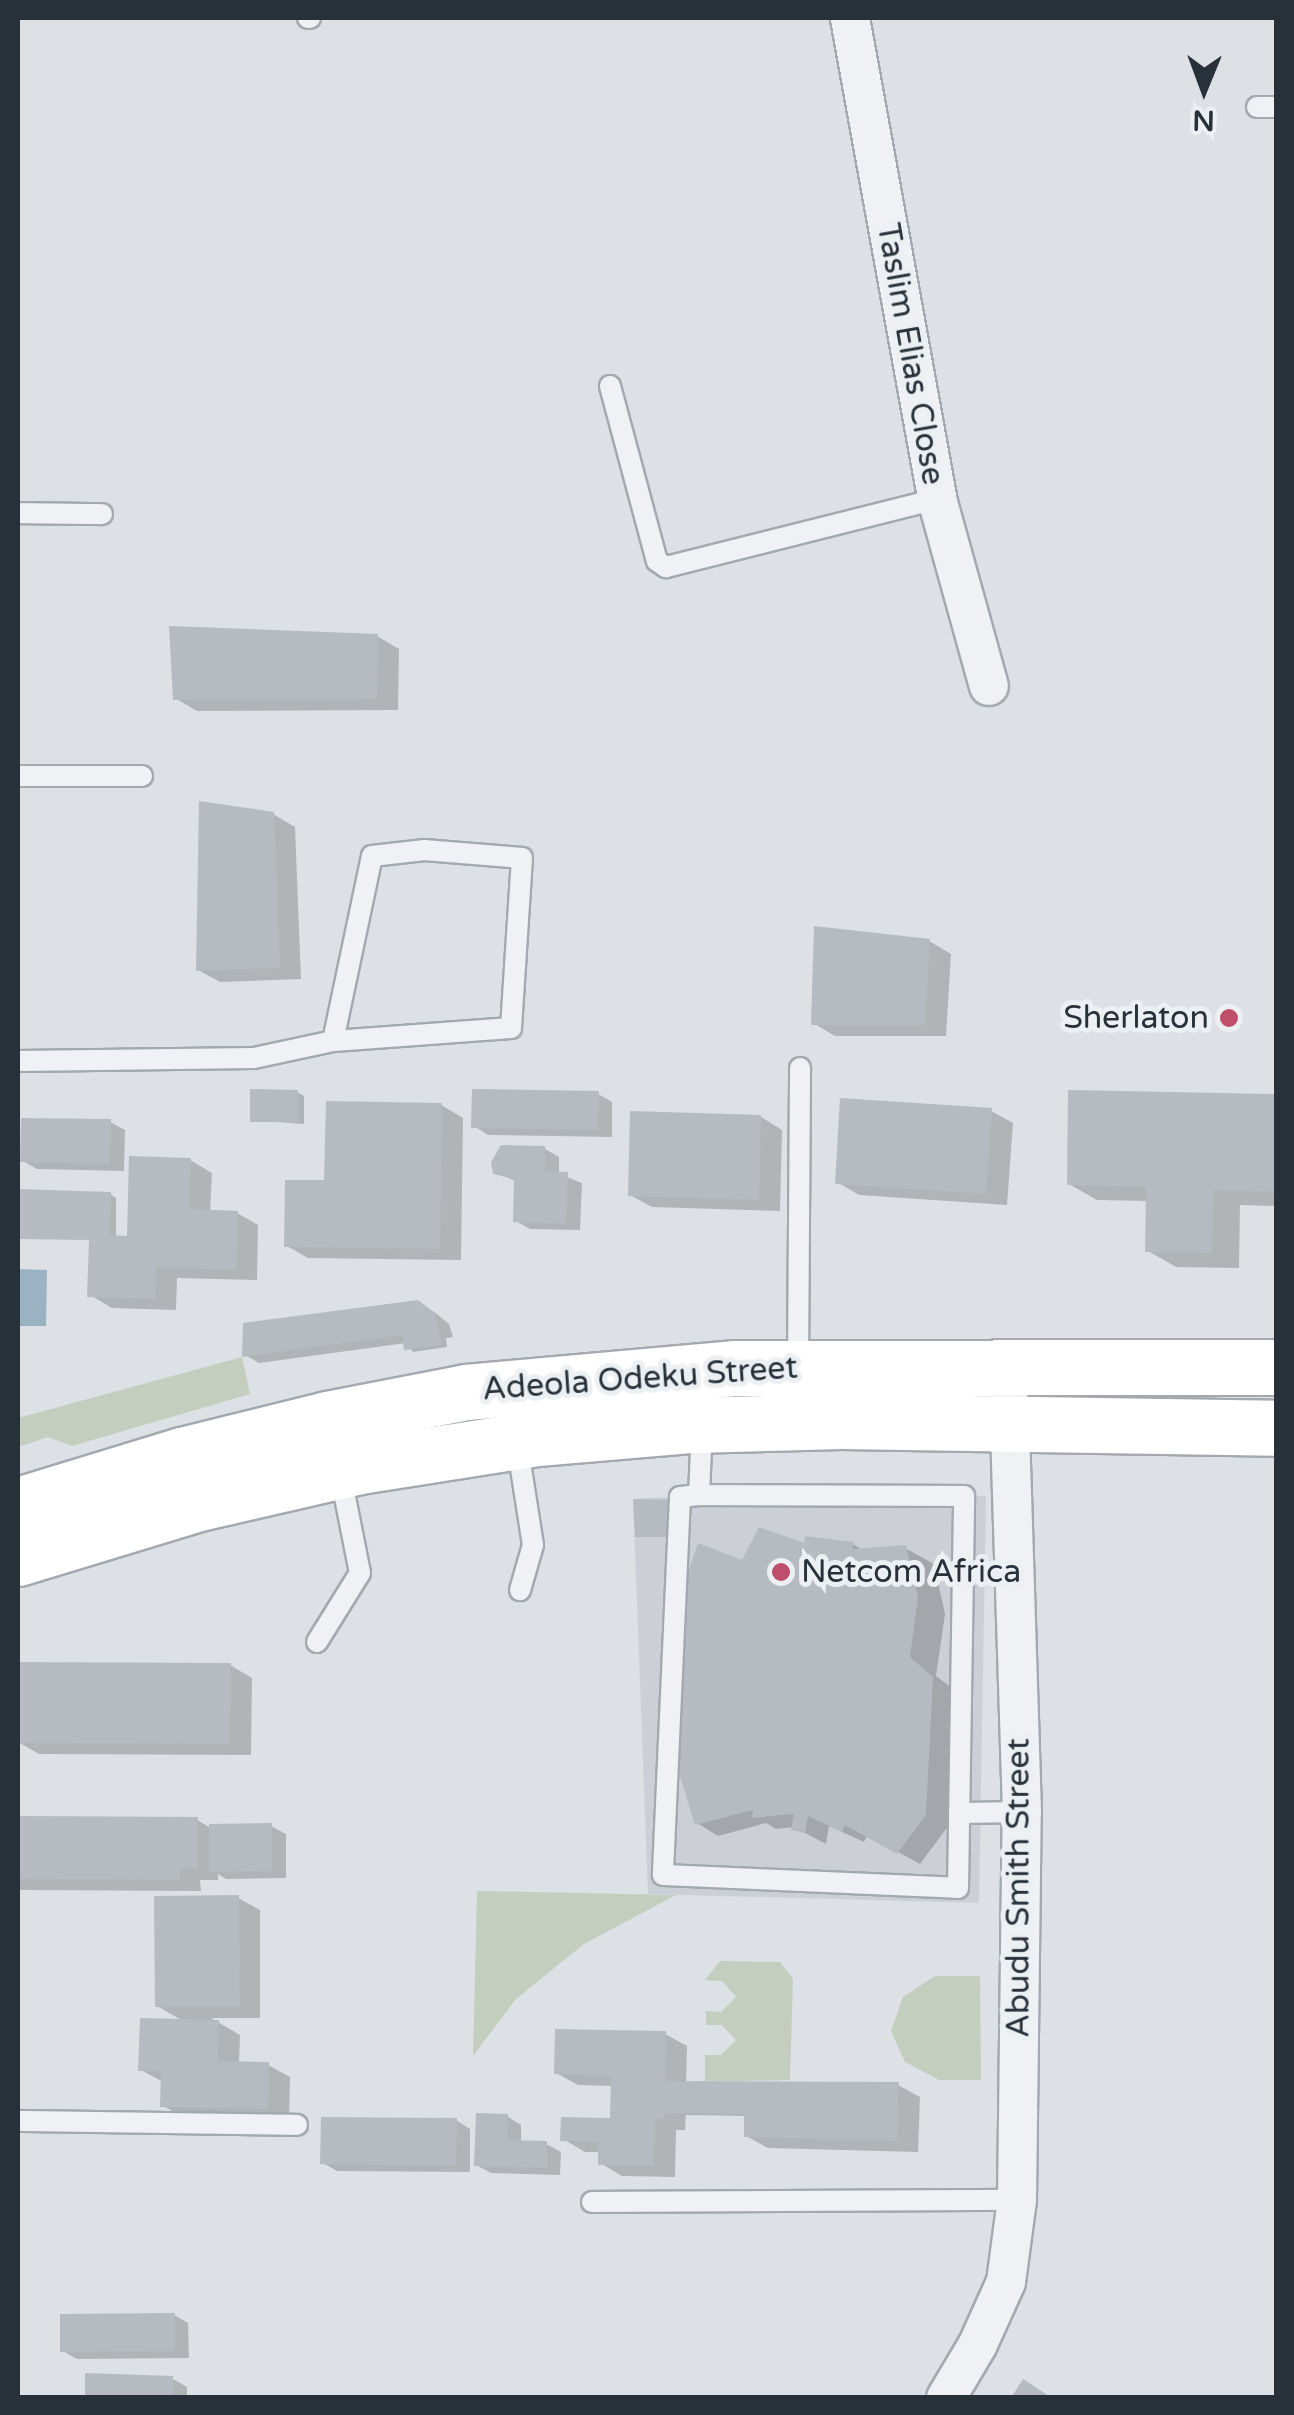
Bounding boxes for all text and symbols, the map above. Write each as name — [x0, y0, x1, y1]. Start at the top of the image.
north arrow — [1154, 40, 1254, 140]
text: N — [1192, 103, 1215, 137]
street label: Taslim Elias Close — [868, 220, 952, 488]
place label: Sherlaton — [1063, 999, 1209, 1037]
marker: Sherlaton — [1218, 1007, 1240, 1029]
street label: Adeola Odeku Street — [481, 1349, 799, 1409]
place label: Netcom Africa — [801, 1553, 1021, 1591]
marker: Netcom Africa — [770, 1561, 792, 1583]
street label: Abudu Smith Street — [1000, 1738, 1038, 2038]

